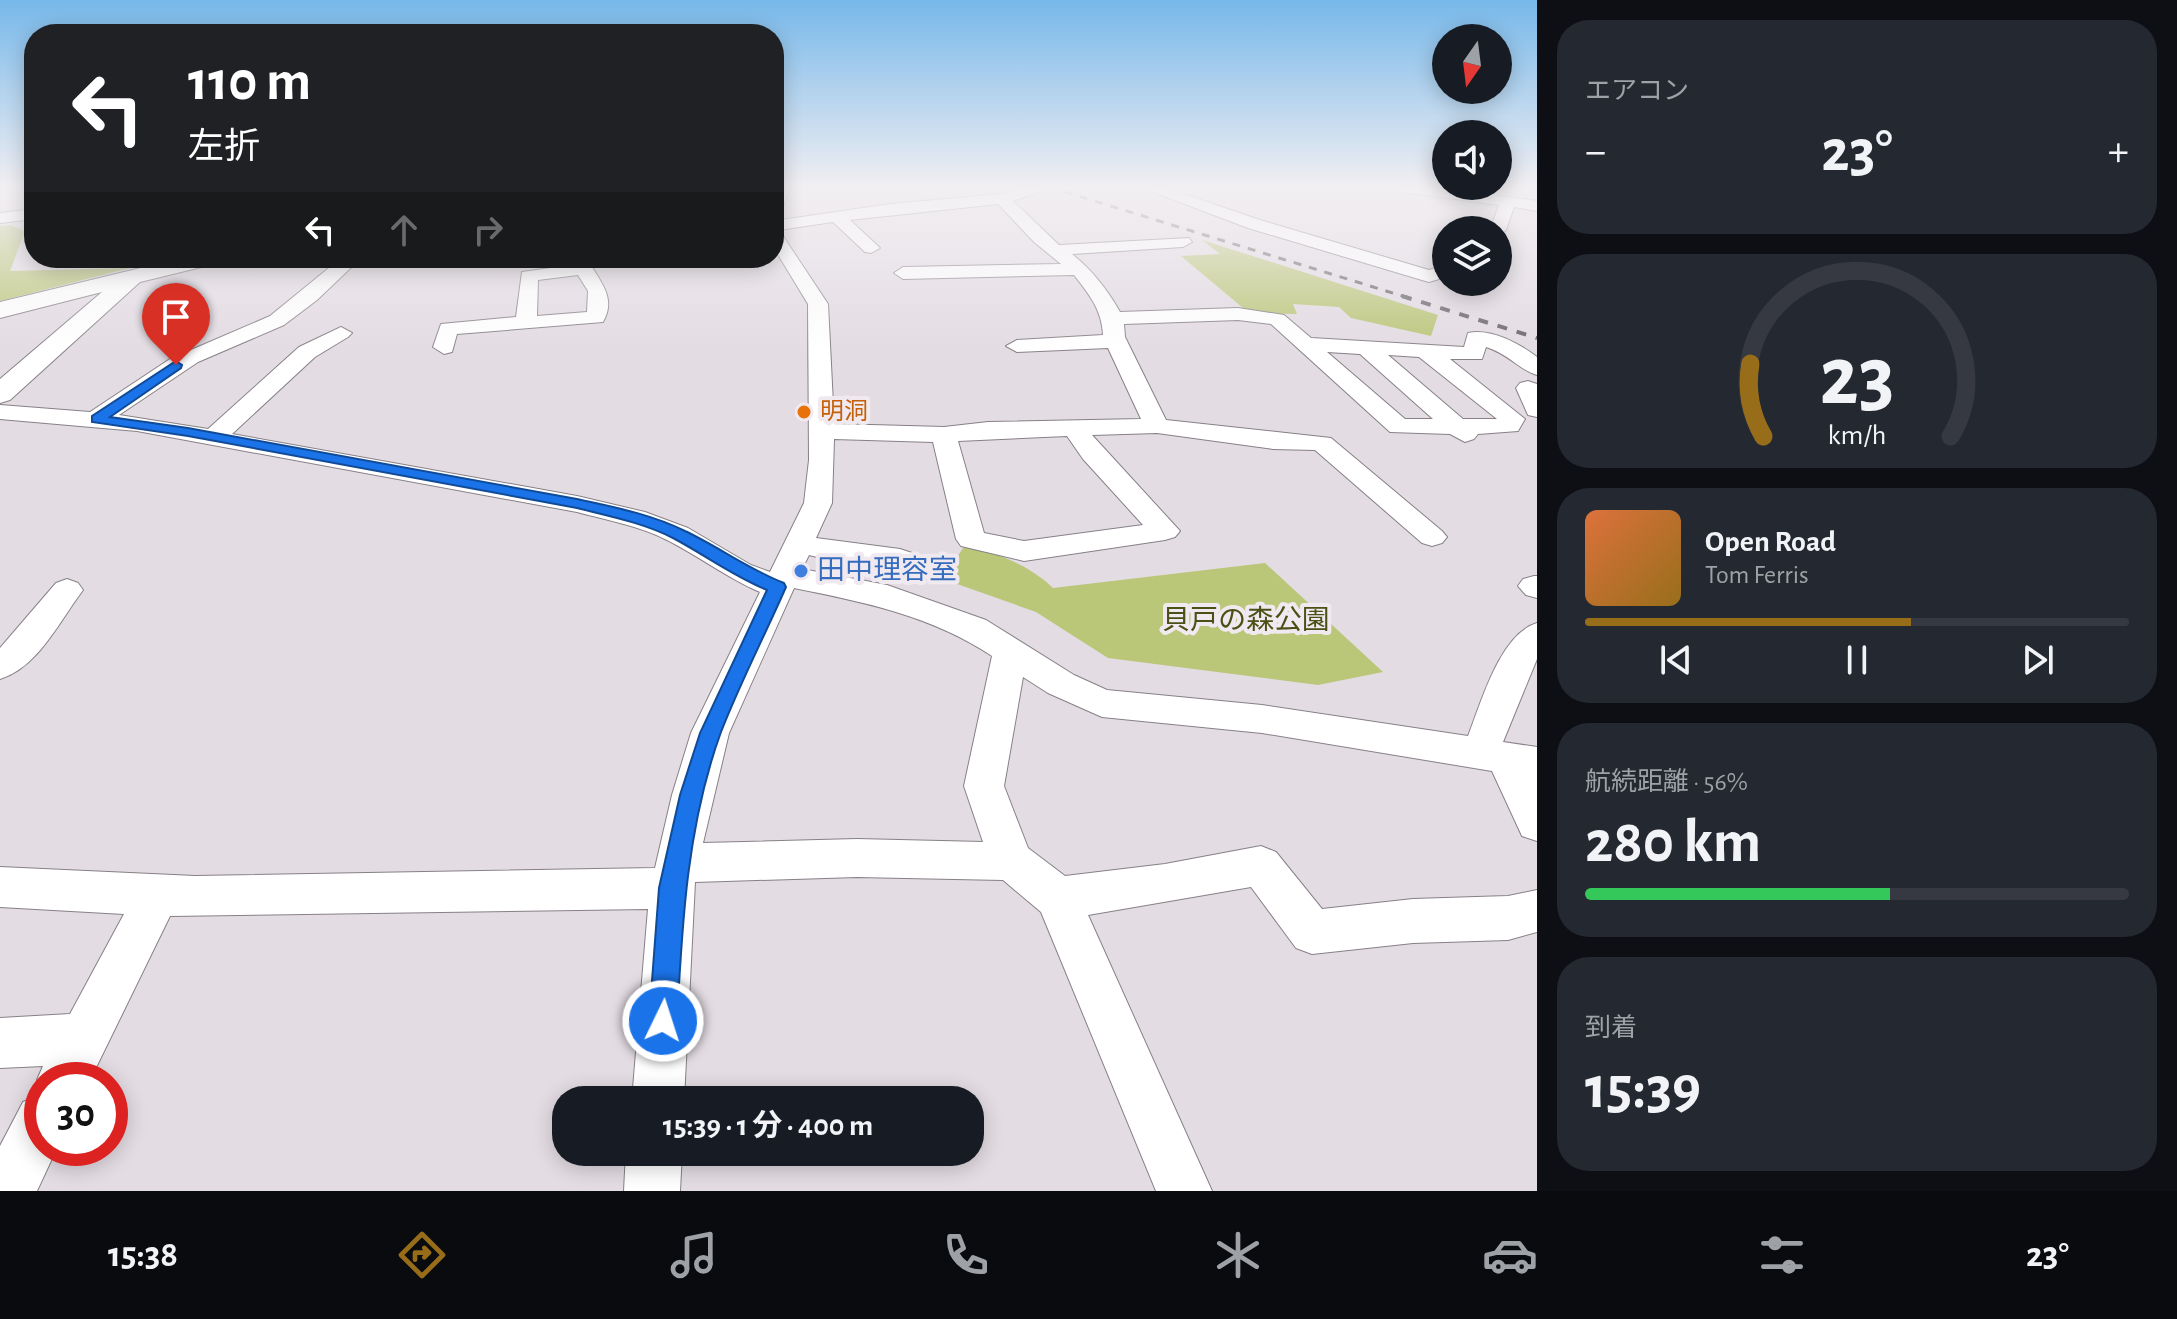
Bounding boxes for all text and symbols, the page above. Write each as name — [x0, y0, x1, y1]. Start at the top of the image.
north arrow — [1432, 24, 1512, 104]
map controls — [1432, 24, 1512, 296]
text: 110 m — [188, 54, 311, 110]
icon: left — [56, 56, 160, 160]
text: エアコン — [1585, 78, 1689, 104]
button: sound — [1432, 120, 1512, 200]
text: 23° — [1821, 122, 1893, 182]
text: 左折 — [188, 129, 260, 165]
text: − — [1585, 130, 1606, 174]
text: + — [2108, 130, 2129, 174]
icon: left — [298, 208, 342, 252]
icon: ahead — [382, 208, 426, 252]
icon: right — [466, 208, 510, 252]
button: layers — [1432, 216, 1512, 296]
pin — [142, 283, 210, 365]
icon: arrive — [154, 295, 198, 339]
text: 23 — [1819, 336, 1895, 420]
place label: 明洞 — [820, 399, 868, 424]
marker: 明洞 — [795, 403, 813, 421]
text: km/h — [1828, 421, 1886, 450]
text: Open Road — [1705, 527, 1836, 557]
place label: 田中理容室 — [817, 555, 957, 585]
marker: 田中理容室 — [792, 562, 810, 580]
text: Tom Ferris — [1705, 562, 1809, 588]
park label: 貝戸の森公園 — [1162, 605, 1330, 635]
icon: previous — [1654, 638, 1698, 682]
icon: pause — [1835, 638, 1879, 682]
icon: next — [2016, 638, 2060, 682]
text: 航続距離 · 56% — [1585, 769, 1748, 795]
text: 280 km — [1585, 813, 1761, 873]
position arrow — [621, 979, 705, 1063]
text: 到着 — [1585, 1015, 1637, 1041]
text: 15:39 — [1585, 1059, 1701, 1119]
speed limit sign: 30 — [24, 1062, 128, 1166]
text: 15:39 · 1 分 · 400 m — [663, 1111, 873, 1141]
icon: directions — [394, 1227, 450, 1283]
icon: music — [666, 1227, 722, 1283]
icon: phone — [938, 1227, 994, 1283]
icon: climate — [1210, 1227, 1266, 1283]
icon: car — [1482, 1227, 1538, 1283]
icon: filters — [1754, 1227, 1810, 1283]
text: 15:38 — [108, 1237, 178, 1273]
text: 23° — [2026, 1237, 2069, 1273]

